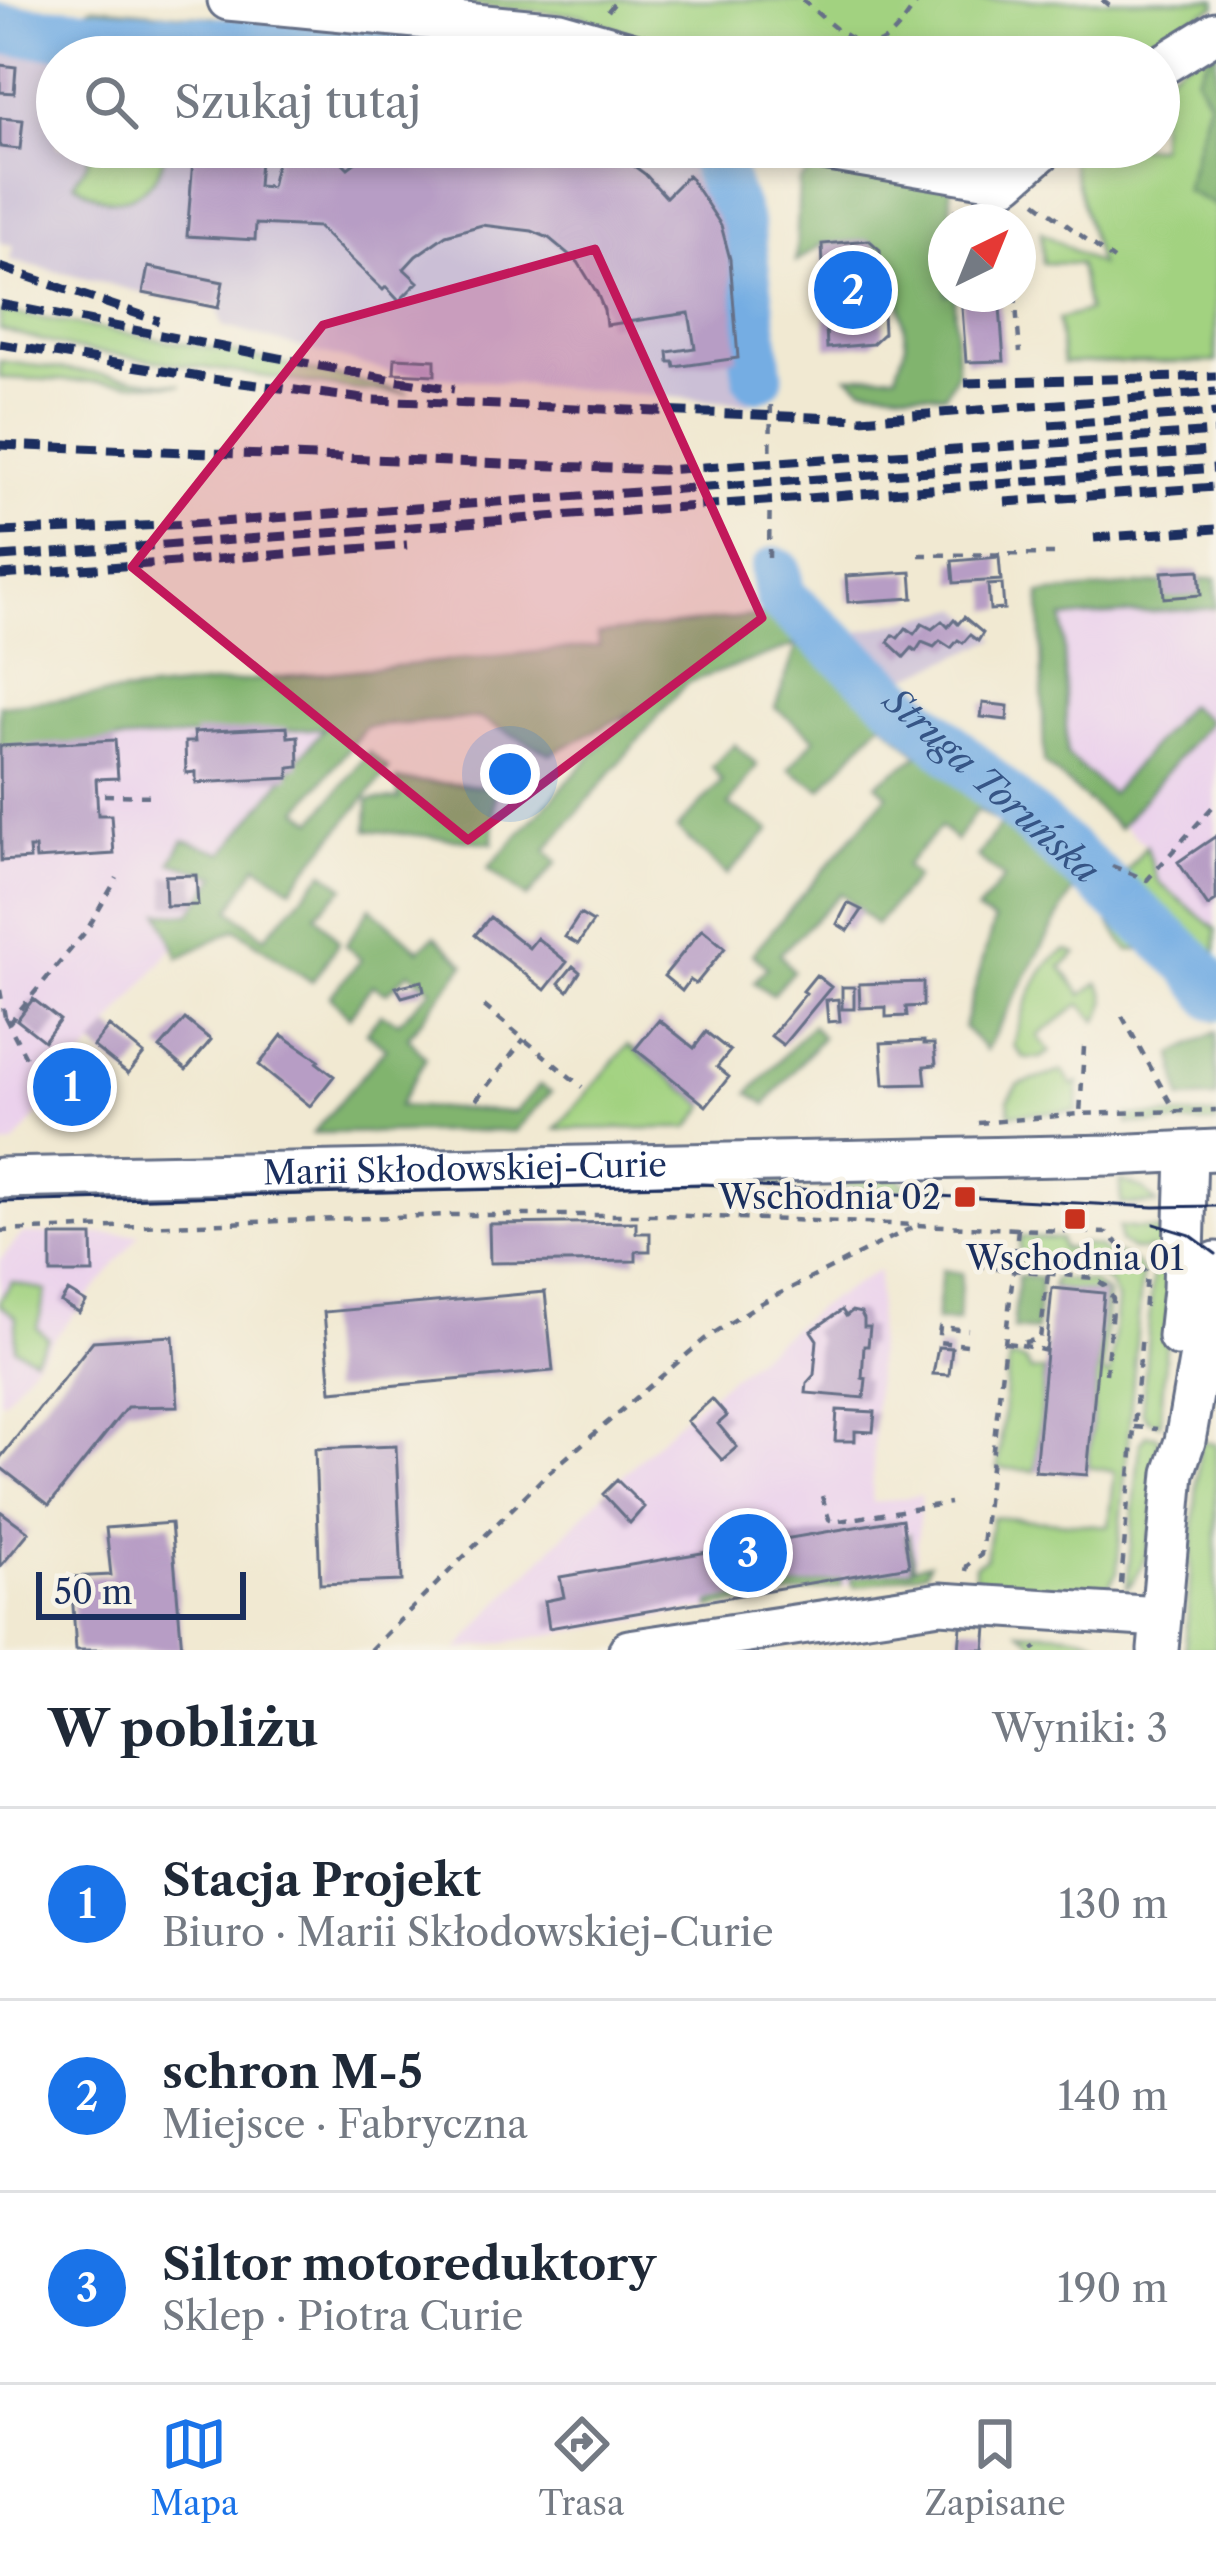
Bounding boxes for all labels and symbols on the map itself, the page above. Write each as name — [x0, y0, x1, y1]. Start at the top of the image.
north arrow — [928, 204, 1036, 312]
pin: 2 — [814, 245, 892, 335]
water label: Struga Toruńska — [874, 677, 1109, 892]
your location — [480, 744, 540, 804]
pin: 1 — [33, 1042, 111, 1132]
street label: Marii Skłodowskiej-Curie — [263, 1144, 667, 1193]
place label: Wschodnia 02 — [717, 1177, 941, 1218]
marker: Wschodnia 02 — [952, 1184, 978, 1210]
marker: Wschodnia 01 — [1062, 1206, 1088, 1232]
place label: Wschodnia 01 — [965, 1238, 1184, 1279]
pin: 3 — [709, 1508, 787, 1598]
scale bar — [36, 1566, 246, 1619]

